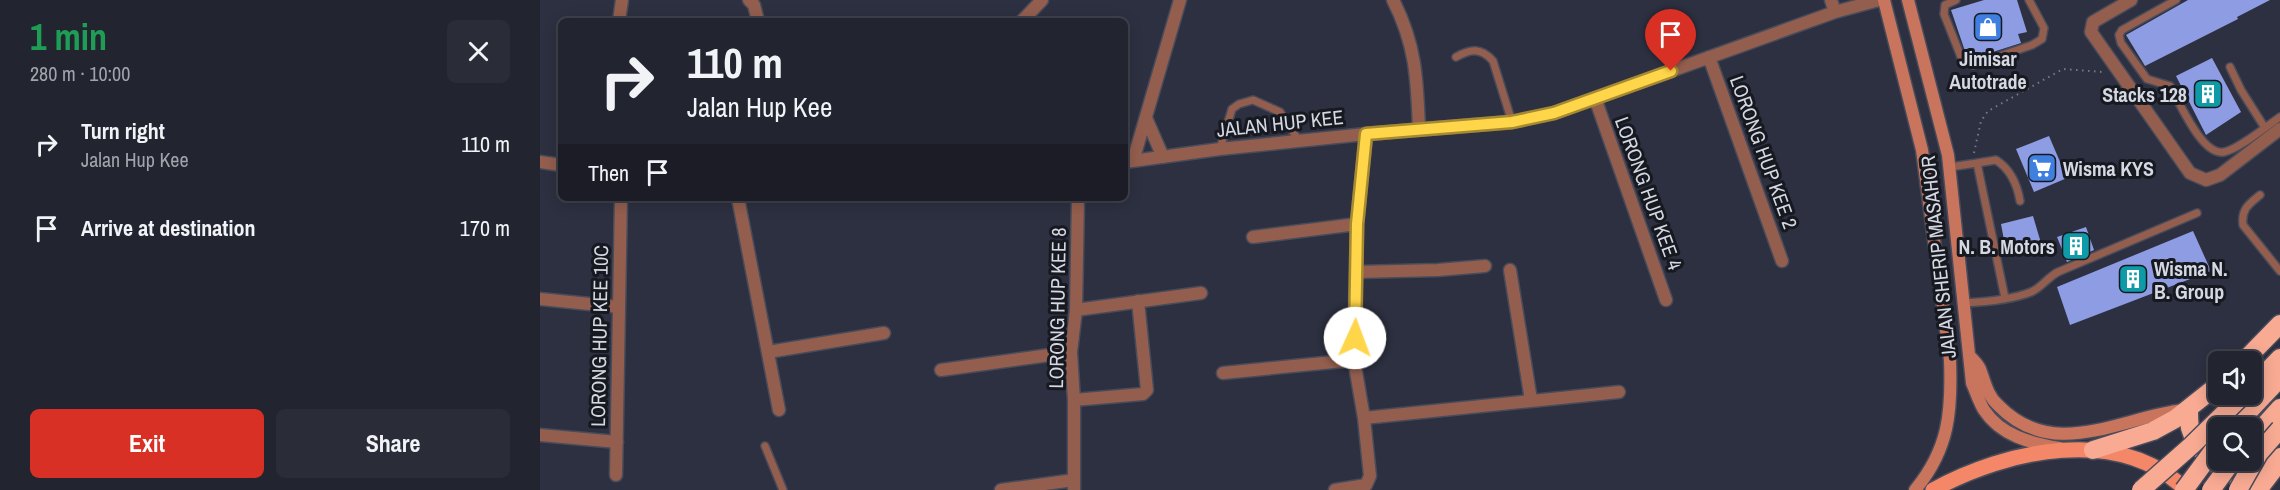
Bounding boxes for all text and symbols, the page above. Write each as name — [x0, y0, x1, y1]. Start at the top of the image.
pin — [1645, 9, 1696, 71]
shop icon: Jimisar Autotrade — [1972, 11, 2004, 43]
text: 1 min — [30, 13, 107, 61]
icon: arrive — [1654, 18, 1687, 51]
button: close — [447, 20, 510, 83]
text: 110 m — [687, 35, 783, 91]
icon: right — [588, 42, 666, 120]
place label: Jimisar Autotrade — [1949, 45, 2027, 95]
text: 280 m · 10:00 — [30, 60, 130, 87]
street label: LORONG HUP KEE 2 — [1724, 72, 1804, 232]
building icon: Stacks 128 — [2192, 78, 2224, 110]
place label: Stacks 128 — [2102, 81, 2187, 108]
text: Jalan Hup Kee — [687, 89, 832, 125]
street label: JALAN HUP KEE — [1215, 103, 1345, 143]
street label: LORONG HUP KEE 4 — [1609, 113, 1689, 273]
text: Turn right — [81, 116, 165, 146]
icon: right — [30, 128, 63, 161]
text: 110 m — [461, 129, 510, 159]
text: Jalan Hup Kee — [81, 146, 189, 173]
supermarket icon: Wisma KYS — [2026, 152, 2058, 184]
street label: JALAN SHERIP MASAHOR — [1914, 154, 1962, 360]
place label: Wisma KYS — [2063, 155, 2154, 182]
icon: arrive — [641, 156, 674, 189]
text: Then — [588, 158, 629, 188]
icon: arrive — [30, 212, 63, 245]
text: Arrive at destination — [81, 213, 255, 243]
text: 170 m — [460, 213, 510, 243]
street label: LORONG HUP KEE 8 — [1042, 227, 1072, 389]
building icon: N. B. Motors — [2060, 230, 2092, 262]
place label: N. B. Motors — [1958, 233, 2055, 260]
street label: LORONG HUP KEE 10C — [584, 245, 614, 427]
place label: Wisma N. B. Group — [2154, 255, 2228, 305]
building icon: Wisma N. B. Group — [2117, 263, 2149, 295]
position arrow — [1323, 306, 1387, 370]
map controls — [2208, 351, 2262, 471]
button: sound — [2208, 351, 2262, 405]
button: Exit — [30, 409, 264, 478]
button: Share — [276, 409, 510, 478]
button: search — [2208, 417, 2262, 471]

